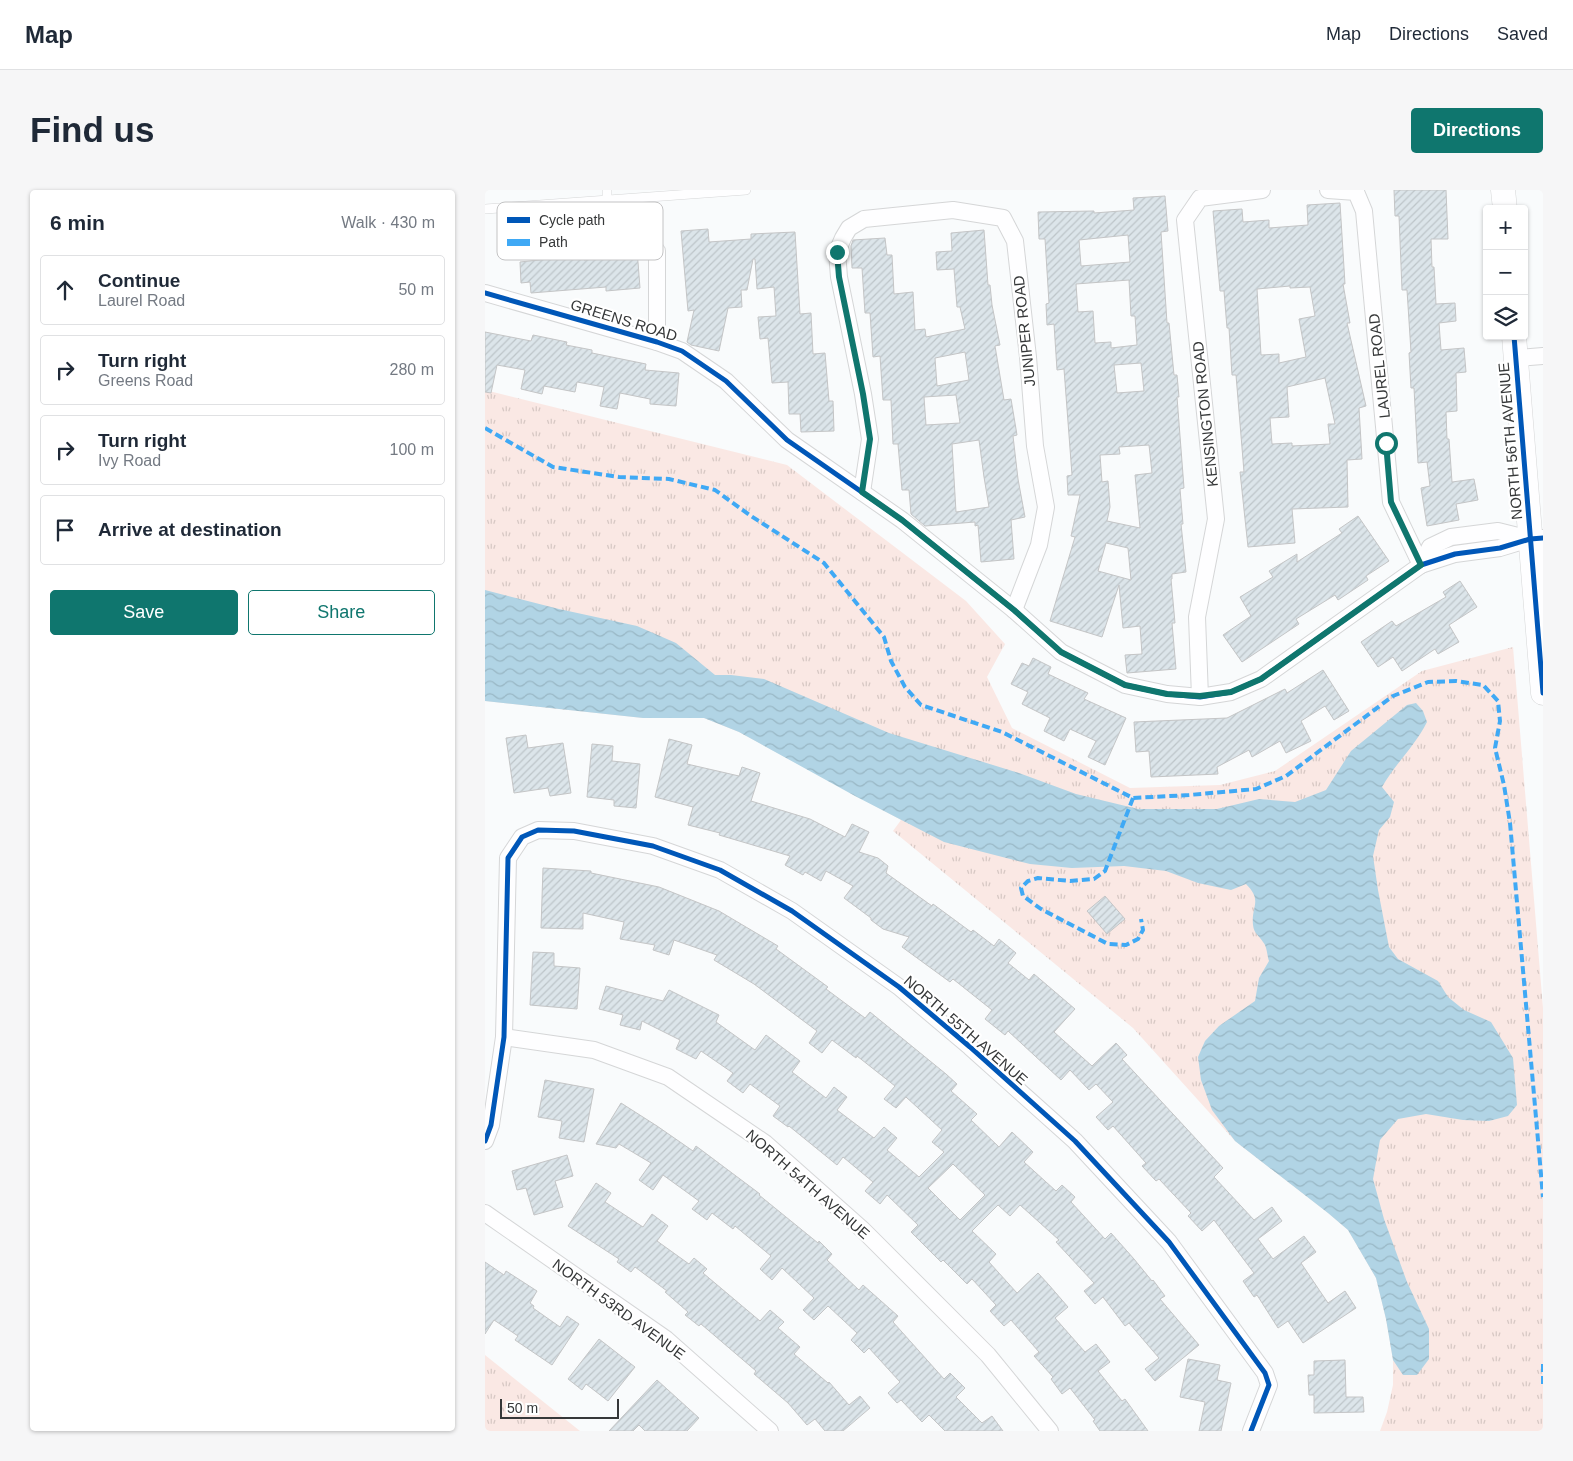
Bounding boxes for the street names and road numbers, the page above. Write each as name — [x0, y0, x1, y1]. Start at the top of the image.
street label: JUNIPER ROAD — [1010, 274, 1038, 387]
street label: GREENS ROAD — [569, 296, 680, 344]
street label: LAUREL ROAD — [1365, 313, 1393, 419]
street label: KENSINGTON ROAD — [1189, 340, 1221, 488]
street label: NORTH 56TH AVENUE — [1495, 362, 1525, 520]
street label: NORTH 55TH AVENUE — [901, 972, 1031, 1088]
street label: NORTH 54TH AVENUE — [743, 1126, 873, 1242]
street label: NORTH 53RD AVENUE — [549, 1255, 689, 1363]

